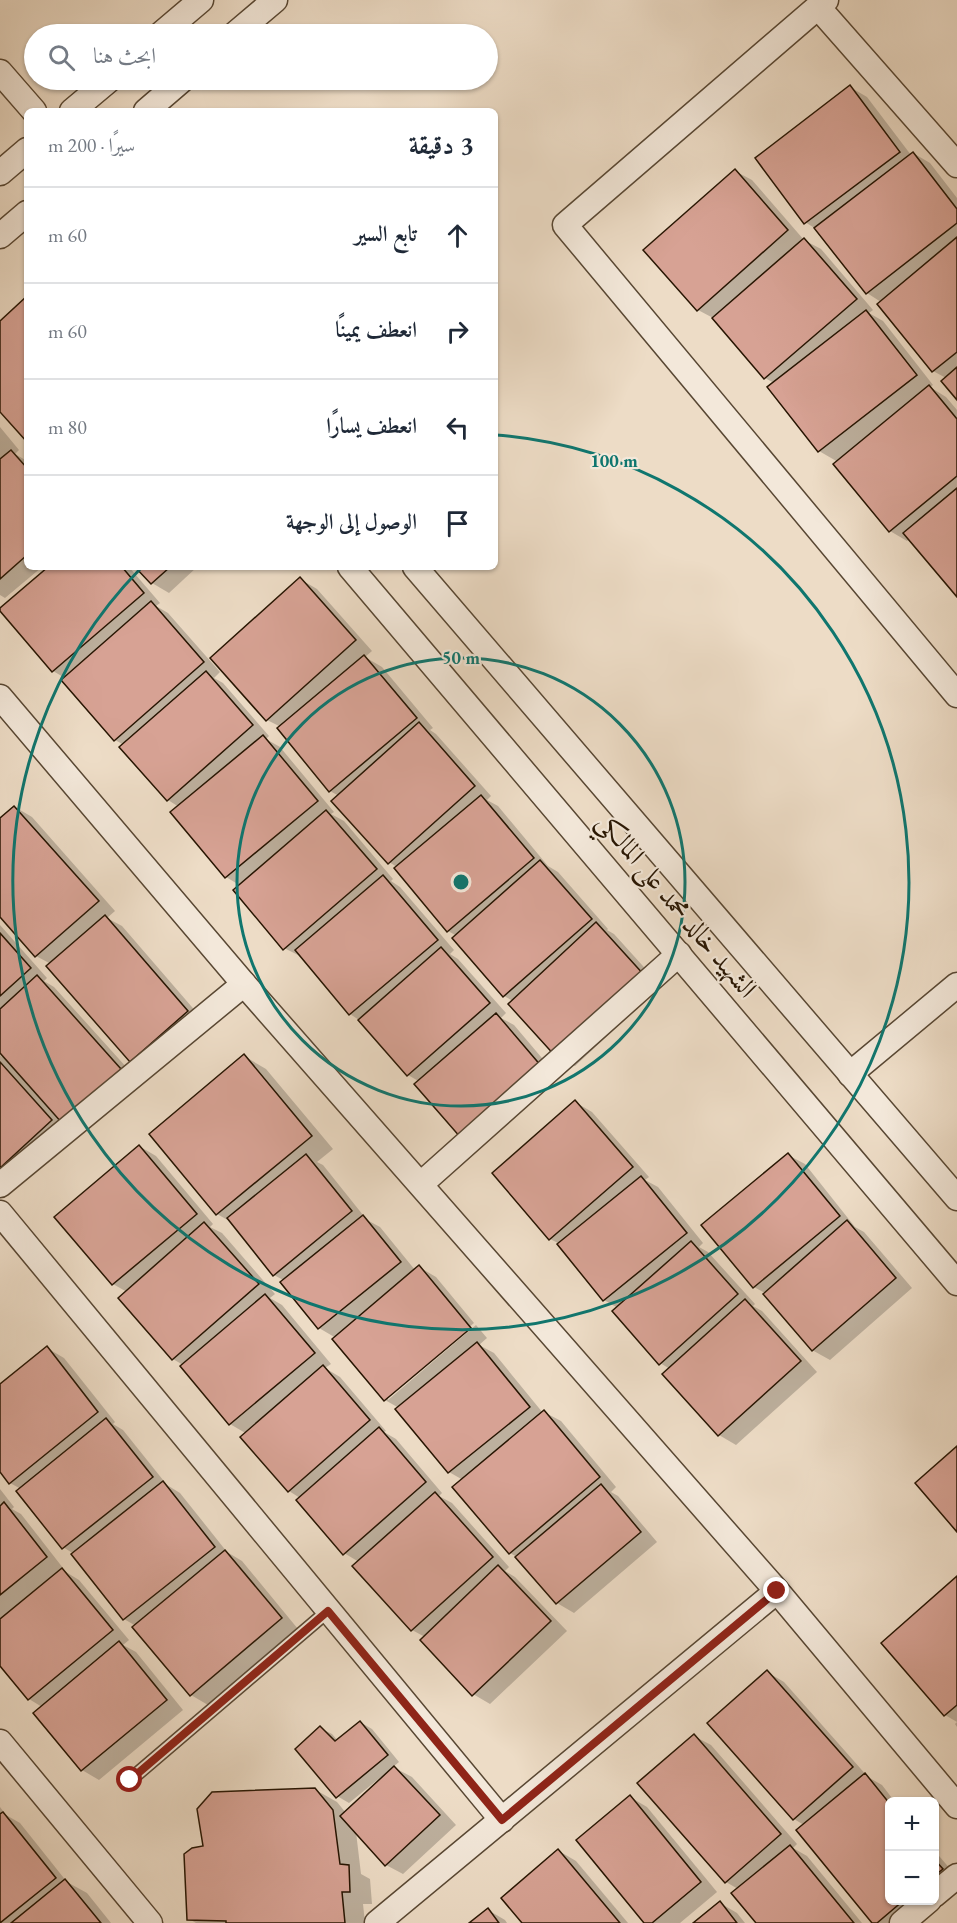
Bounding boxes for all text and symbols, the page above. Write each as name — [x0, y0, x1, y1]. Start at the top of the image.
search box — [24, 24, 498, 90]
icon: search — [45, 41, 78, 74]
text: ابحث هنا — [93, 41, 156, 70]
text: 3 دقيقة — [409, 128, 474, 162]
text: سيرًا · 200 m — [48, 132, 135, 158]
text: تابع السير — [354, 219, 417, 248]
icon: ahead — [441, 219, 474, 252]
text: 60 m — [48, 222, 87, 248]
text: انعطف يمينًا — [335, 315, 417, 344]
icon: right — [441, 315, 474, 348]
text: 60 m — [48, 318, 87, 344]
text: انعطف يسارًا — [326, 411, 417, 440]
icon: left — [441, 411, 474, 444]
text: 80 m — [48, 414, 87, 440]
text: 100 m — [590, 449, 638, 472]
text: الوصول إلى الوجهة — [286, 507, 417, 536]
icon: arrive — [441, 507, 474, 540]
text: 50 m — [442, 646, 480, 669]
street label: الشهيد خالد محمد على المالكي — [584, 805, 765, 1009]
centre of rings — [451, 872, 471, 892]
route end — [763, 1577, 789, 1603]
route start — [116, 1766, 142, 1792]
map controls — [885, 1797, 939, 1905]
button: + — [885, 1797, 939, 1851]
button: − — [885, 1851, 939, 1905]

